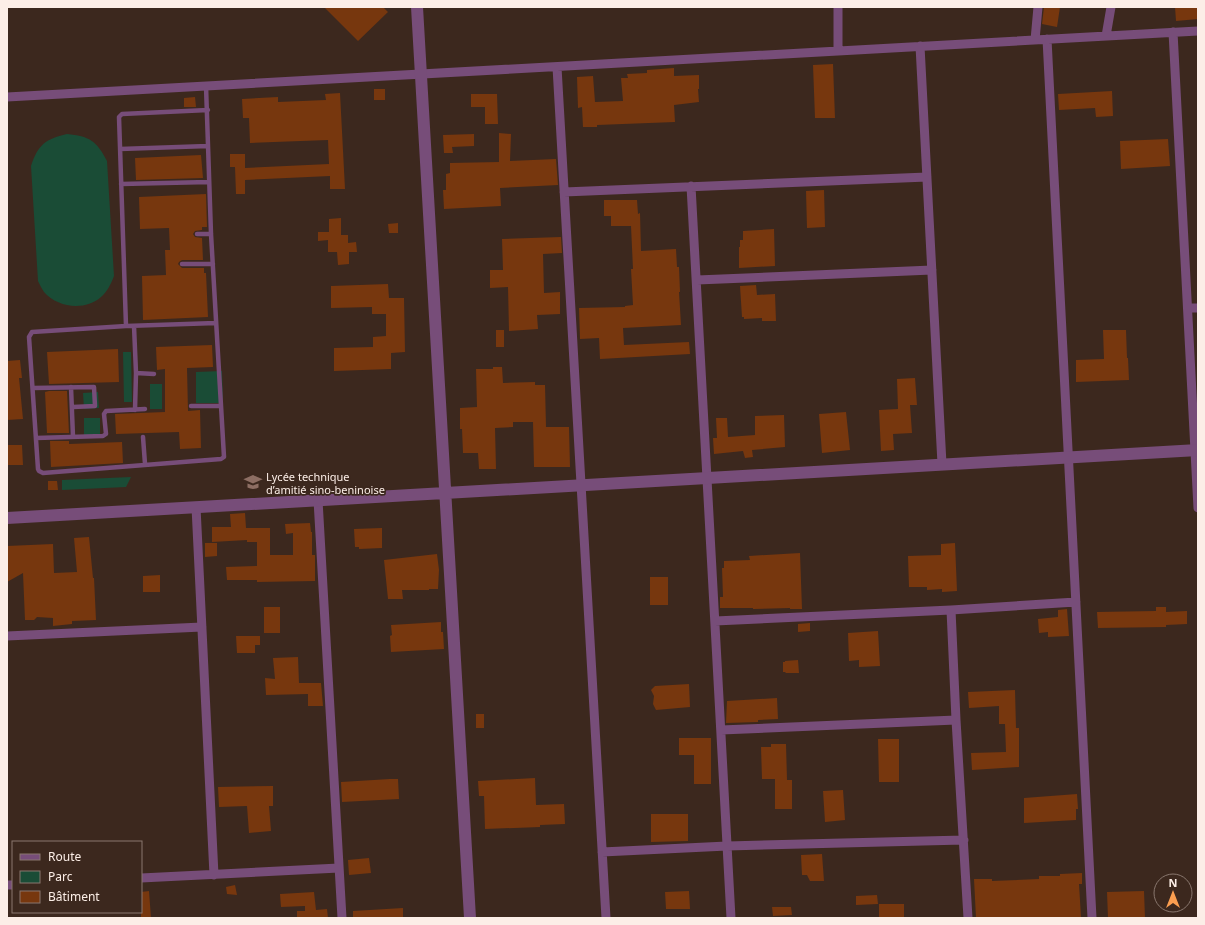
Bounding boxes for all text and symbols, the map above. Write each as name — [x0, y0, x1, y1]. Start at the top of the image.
place label: Lycée technique d’amitié sino-beninoise — [266, 469, 385, 497]
school or university icon: Lycée technique d’amitié sino-beninoise — [243, 472, 263, 492]
legend — [12, 841, 142, 913]
text: Route — [48, 848, 81, 865]
text: Parc — [48, 868, 73, 885]
north arrow — [1153, 873, 1193, 913]
text: N — [1169, 875, 1177, 890]
text: Bâtiment — [48, 888, 100, 905]

